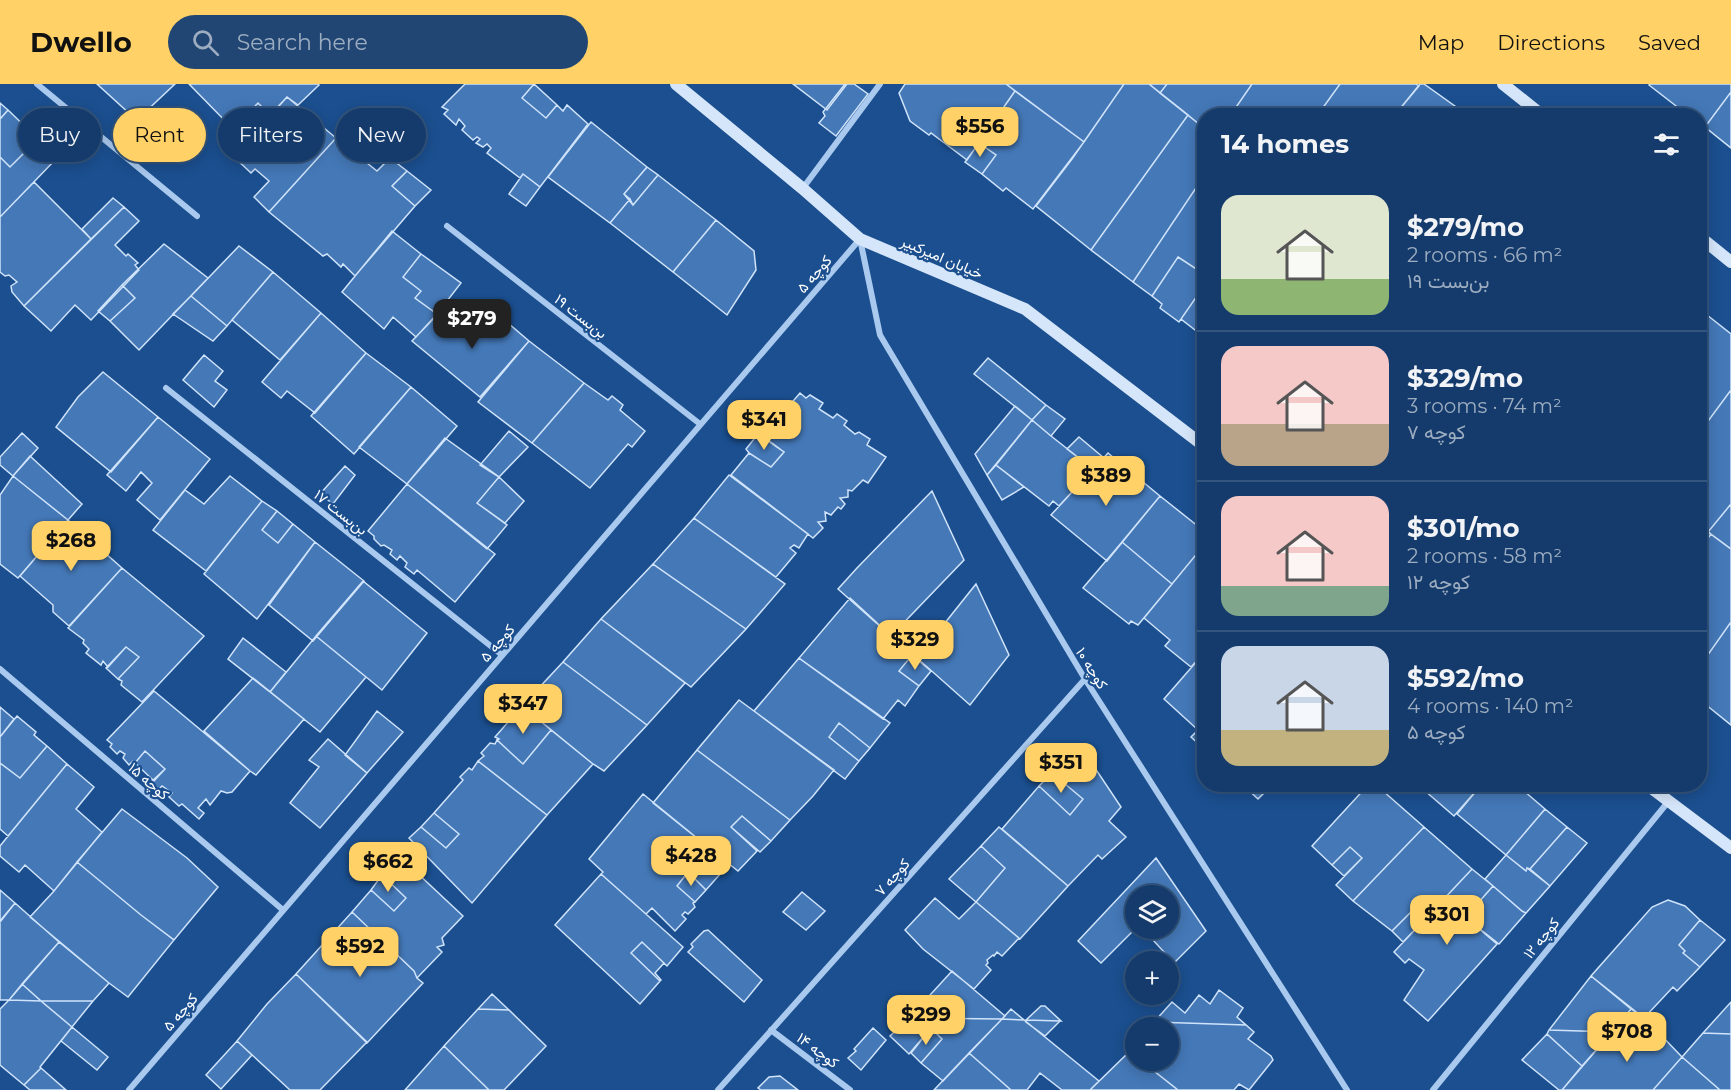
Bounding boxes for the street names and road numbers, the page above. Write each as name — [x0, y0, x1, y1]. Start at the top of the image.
street label: خیابان امیرکبیر — [897, 231, 986, 283]
street label: کوچه ۵ — [792, 251, 837, 297]
street label: بن‌بست ۱۹ — [550, 290, 611, 343]
street label: بن‌بست ۱۷ — [310, 485, 372, 540]
street label: کوچه ۵ — [475, 620, 520, 666]
street label: کوچه ۱۰ — [1071, 644, 1112, 693]
street label: کوچه ۱۵ — [124, 758, 174, 805]
street label: کوچه ۷ — [870, 854, 915, 900]
street label: کوچه ۱۲ — [1519, 913, 1564, 963]
street label: کوچه ۵ — [158, 989, 203, 1035]
street label: کوچه ۱۴ — [793, 1028, 843, 1073]

